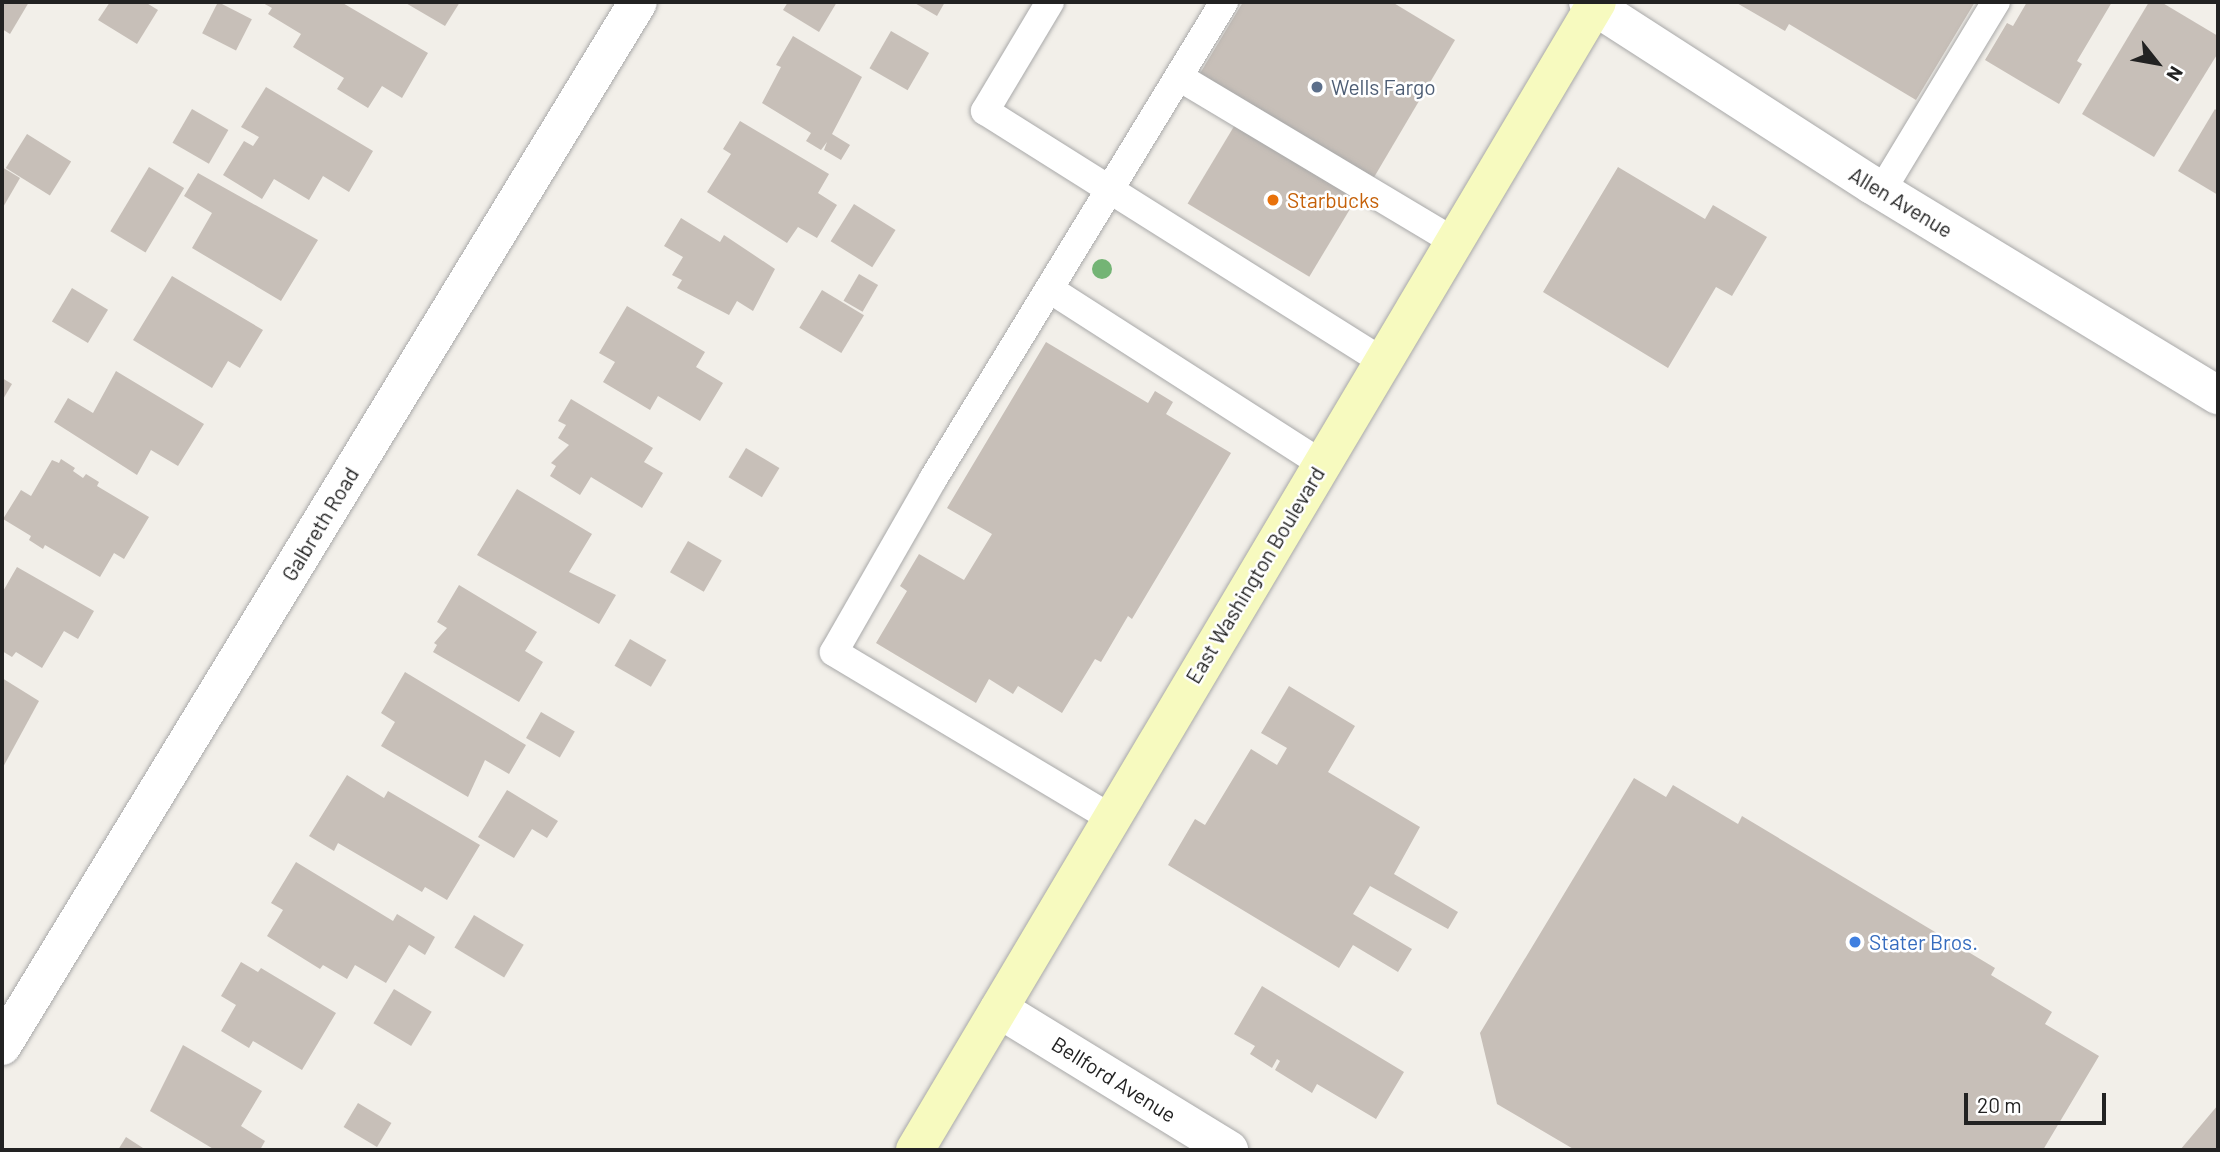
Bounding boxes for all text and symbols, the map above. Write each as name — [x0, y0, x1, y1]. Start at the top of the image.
north arrow — [2122, 28, 2192, 98]
text: N — [2162, 63, 2189, 85]
place label: Wells Fargo — [1331, 74, 1436, 100]
marker: Wells Fargo — [1309, 79, 1325, 95]
street label: Allen Avenue — [1845, 161, 1957, 243]
place label: Starbucks — [1287, 187, 1379, 213]
marker: Starbucks — [1265, 192, 1281, 208]
street label: East Washington Boulevard — [1180, 462, 1330, 688]
street label: Galbreth Road — [276, 463, 364, 585]
place label: Stater Bros. — [1869, 929, 1978, 955]
marker: Stater Bros. — [1847, 934, 1863, 950]
street label: Bellford Avenue — [1047, 1031, 1181, 1127]
scale bar — [1968, 1078, 2110, 1122]
text: 20 m — [1977, 1092, 2022, 1117]

